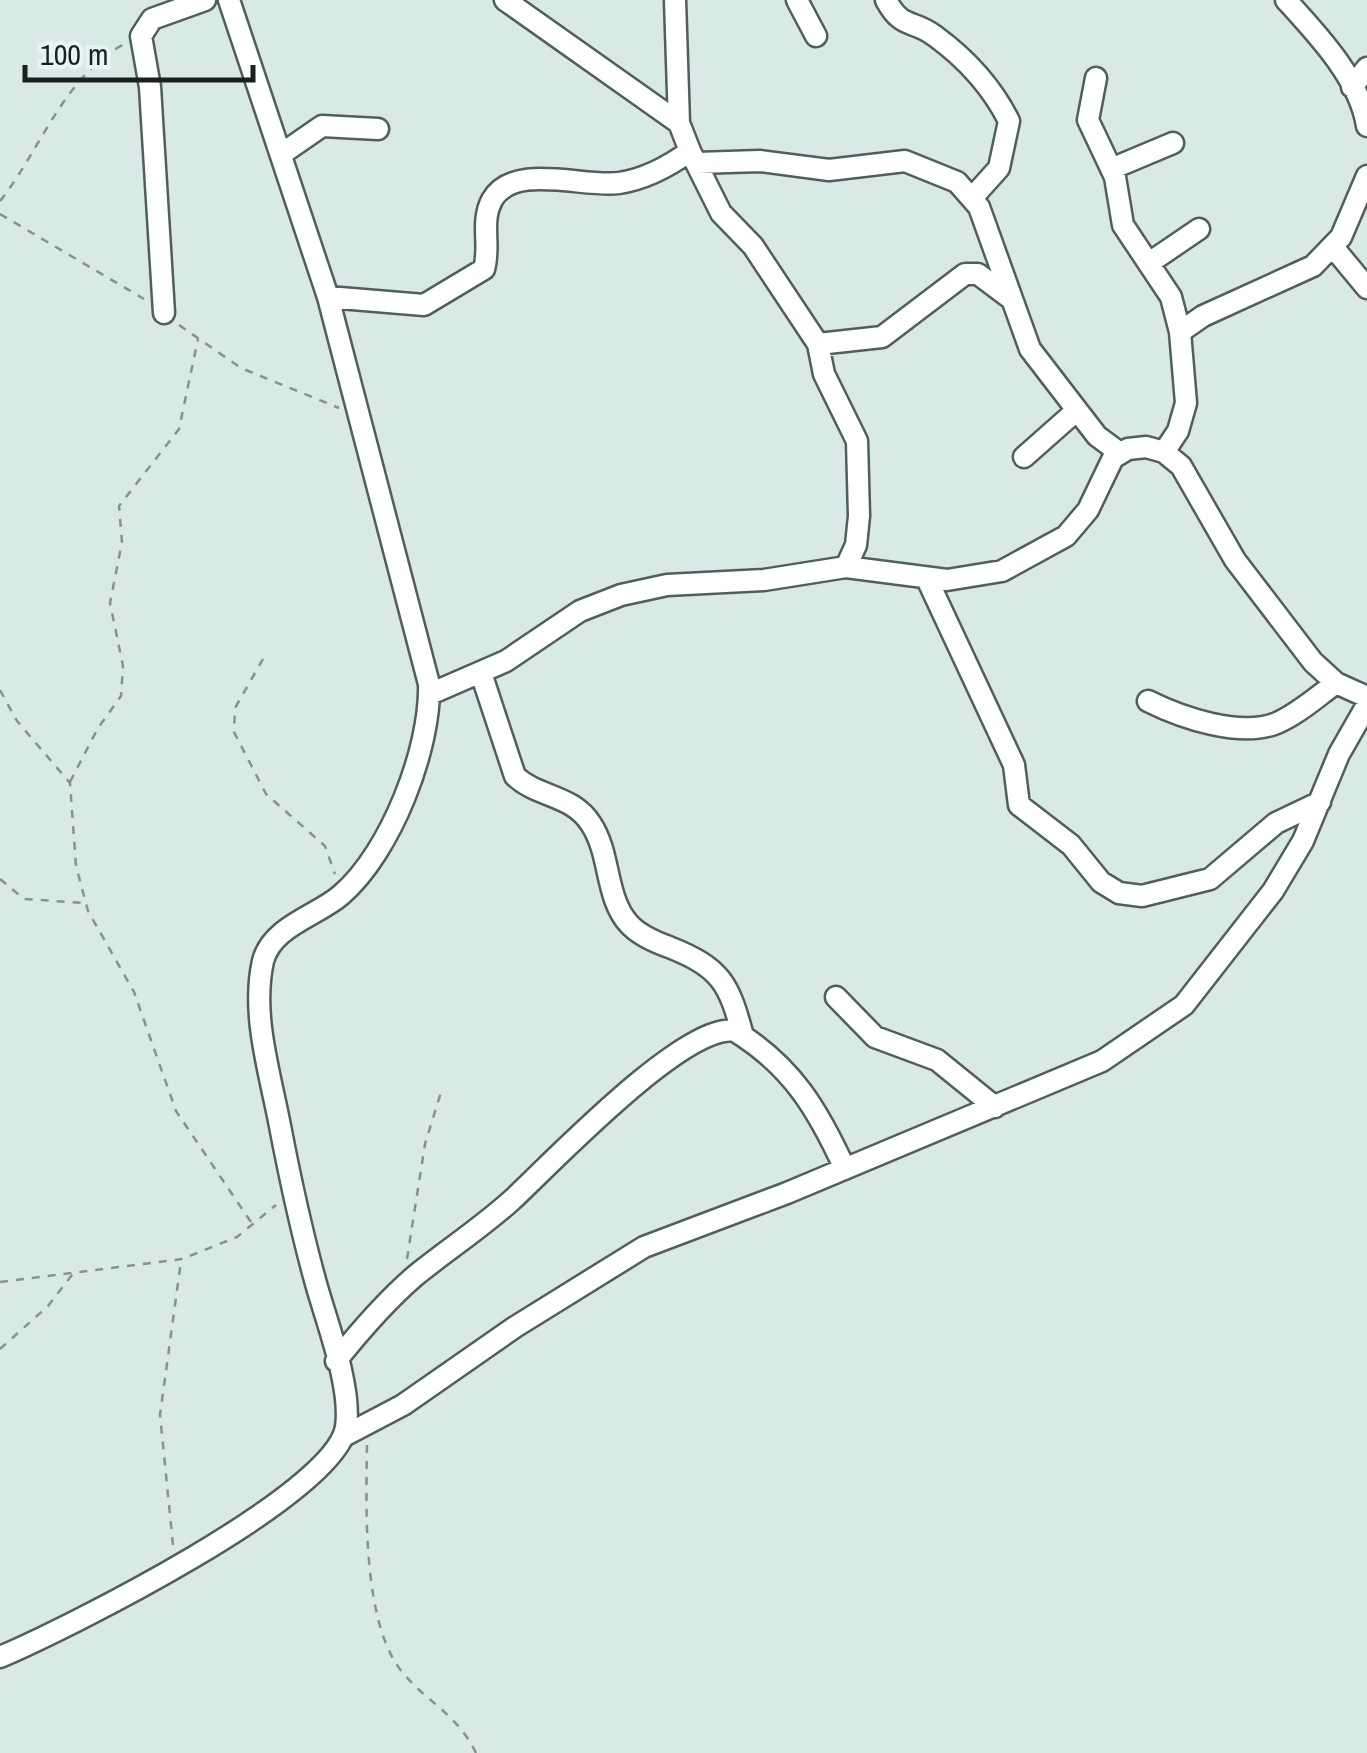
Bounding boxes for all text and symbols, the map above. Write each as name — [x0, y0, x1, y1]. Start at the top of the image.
scale bar — [25, 20, 252, 82]
text: 100 m — [40, 34, 108, 74]

